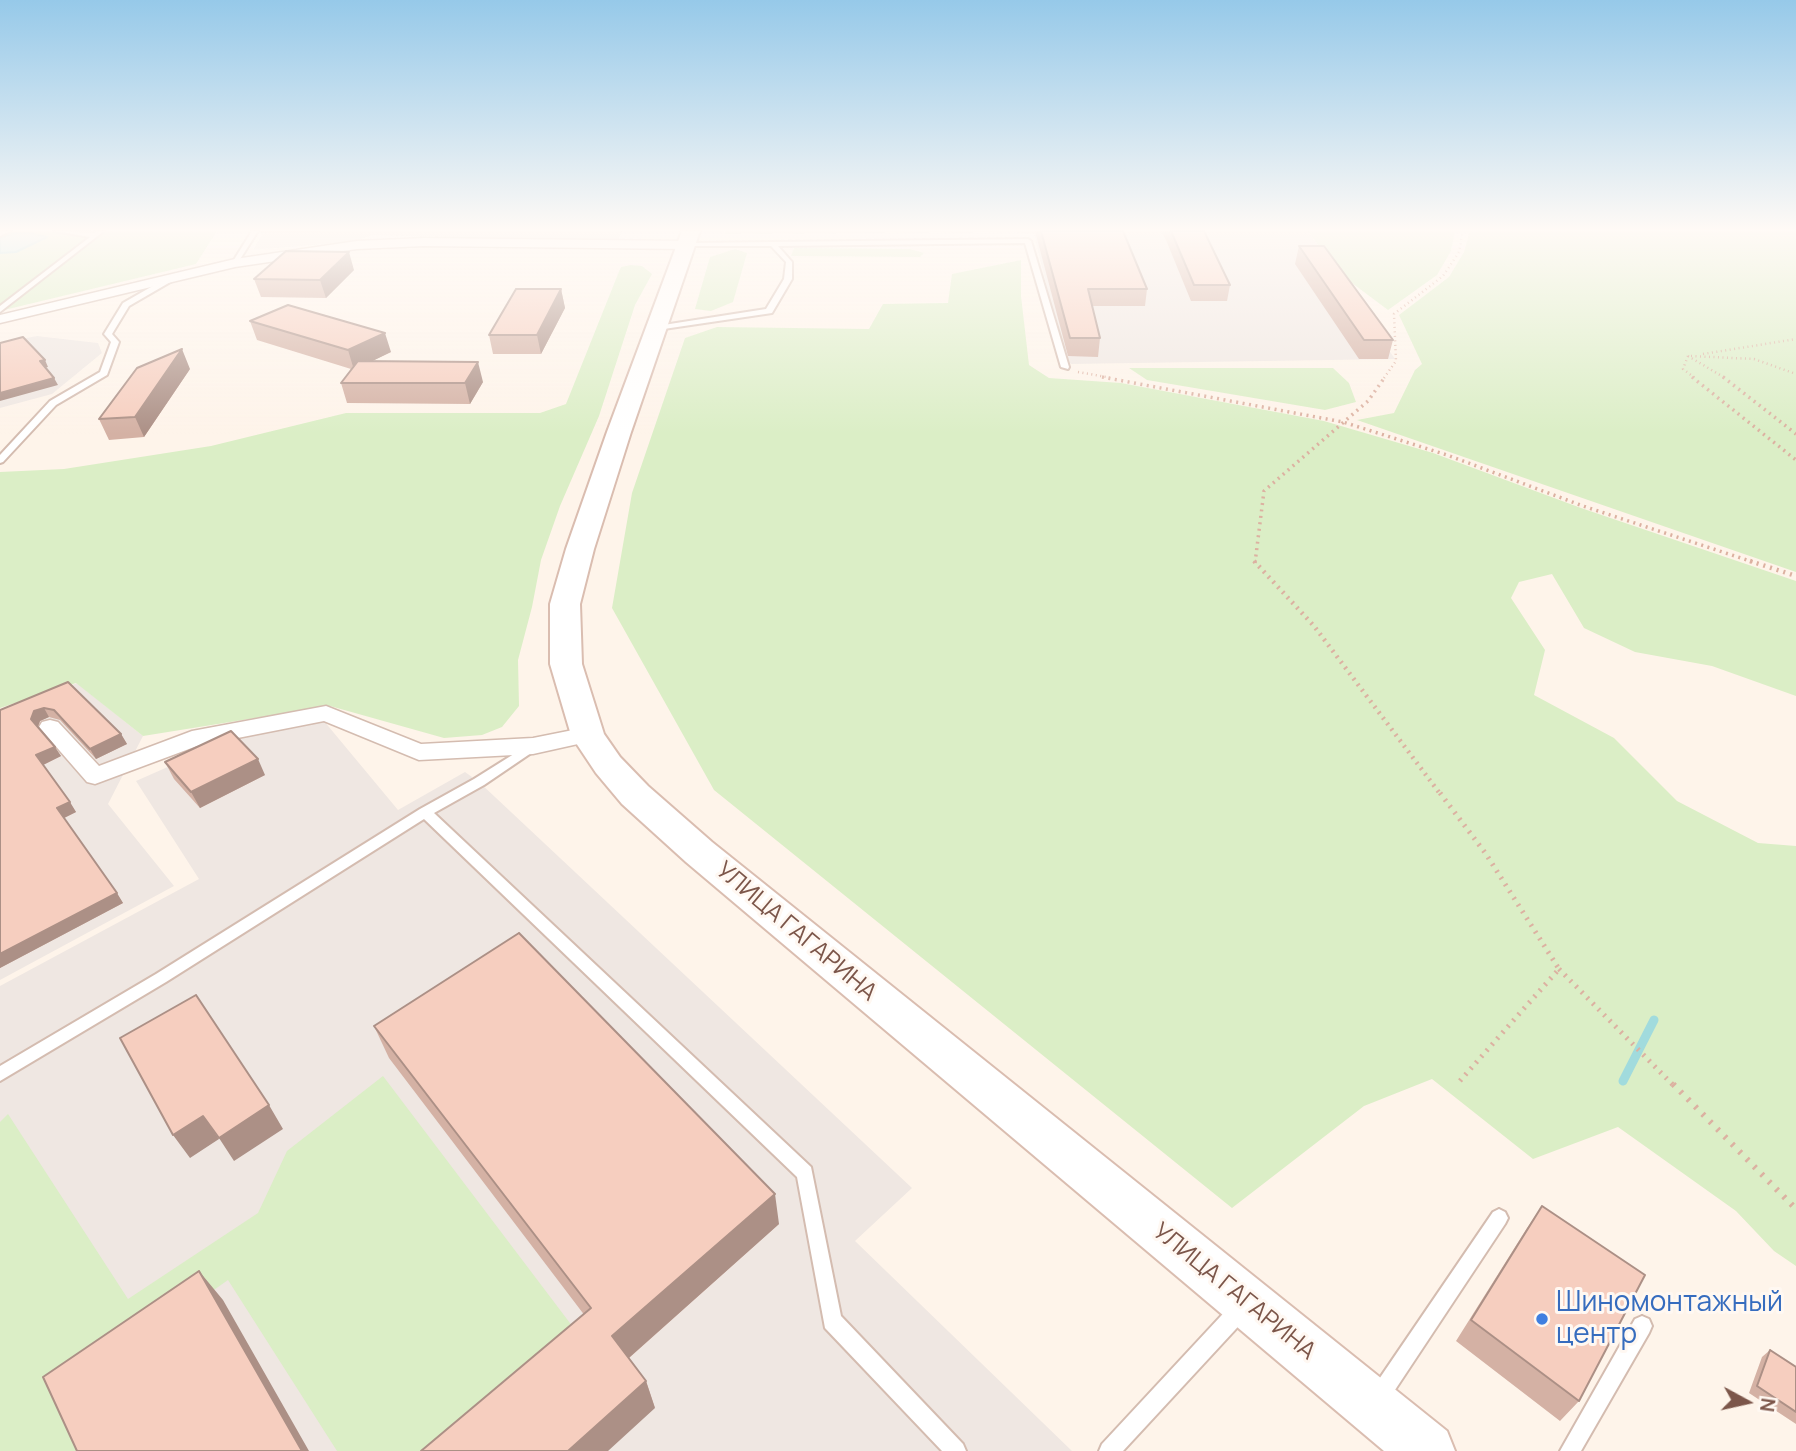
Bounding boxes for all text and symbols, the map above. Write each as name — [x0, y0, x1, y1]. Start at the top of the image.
street label: УЛИЦА ГАГАРИНА — [710, 856, 882, 1008]
street label: УЛИЦА ГАГАРИНА — [1147, 1218, 1321, 1366]
place label: Шиномонтажный центр — [1556, 1286, 1783, 1352]
marker: Шиномонтажный центр — [1534, 1311, 1550, 1327]
north arrow — [1712, 1367, 1782, 1437]
text: N — [1754, 1396, 1782, 1413]

